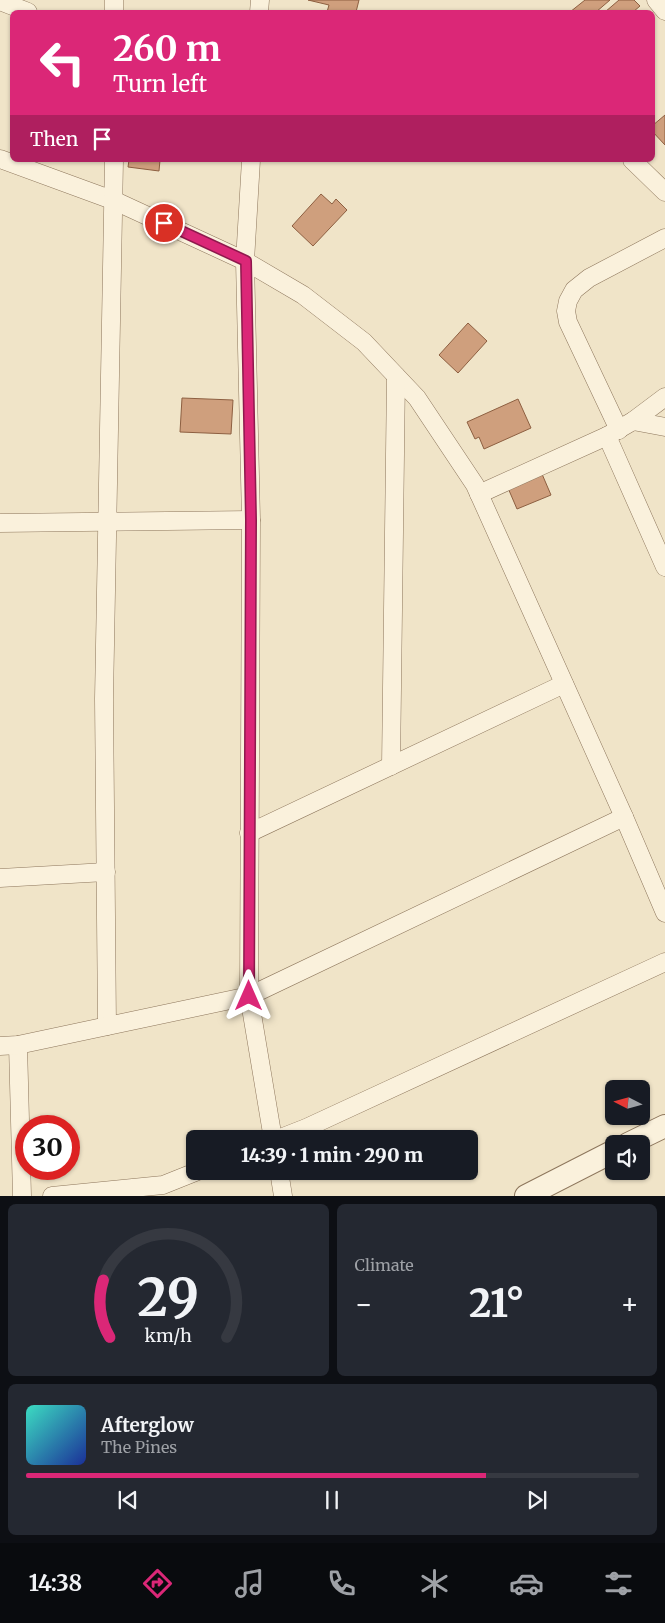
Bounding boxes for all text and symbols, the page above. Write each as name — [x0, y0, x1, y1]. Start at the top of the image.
text: 260 m — [113, 27, 221, 71]
icon: left — [30, 30, 95, 95]
text: Turn left — [113, 70, 207, 98]
icon: arrive — [88, 125, 116, 153]
text: Then — [30, 127, 78, 151]
pin — [143, 202, 185, 244]
icon: arrive — [150, 209, 178, 237]
position arrow — [222, 969, 274, 1021]
north arrow — [605, 1080, 650, 1125]
map controls — [605, 1080, 650, 1180]
speed limit sign: 30 — [15, 1115, 80, 1180]
button: sound — [605, 1135, 650, 1180]
text: 14:39 · 1 min · 290 m — [241, 1143, 423, 1167]
text: Climate — [355, 1255, 414, 1275]
text: 29 — [137, 1265, 199, 1330]
text: 21° — [469, 1280, 524, 1327]
text: − — [355, 1286, 373, 1322]
text: + — [620, 1286, 639, 1322]
text: km/h — [145, 1324, 192, 1347]
text: Afterglow — [101, 1413, 194, 1437]
text: The Pines — [101, 1437, 177, 1457]
icon: previous — [114, 1486, 142, 1514]
icon: pause — [318, 1486, 346, 1514]
icon: next — [523, 1486, 551, 1514]
icon: directions — [140, 1566, 175, 1601]
icon: music — [232, 1566, 267, 1601]
icon: phone — [324, 1566, 359, 1601]
icon: climate — [417, 1566, 452, 1601]
icon: car — [509, 1566, 544, 1601]
icon: filters — [601, 1566, 636, 1601]
text: 14:38 — [29, 1569, 82, 1597]

